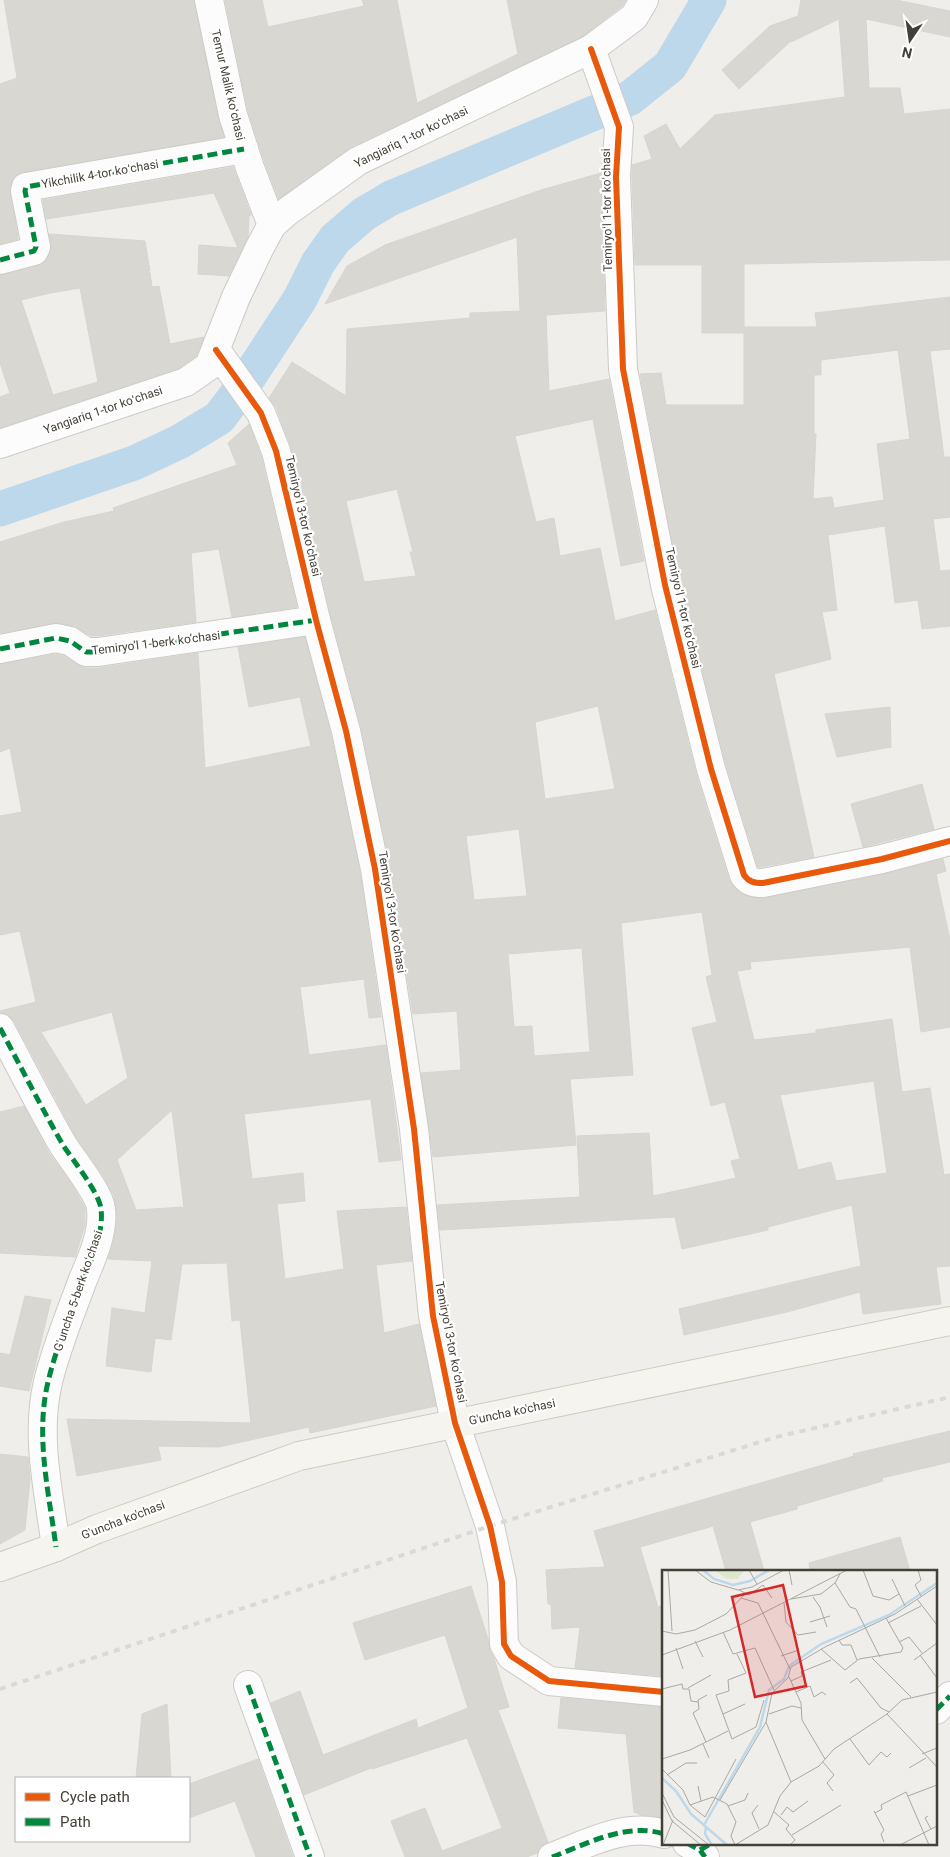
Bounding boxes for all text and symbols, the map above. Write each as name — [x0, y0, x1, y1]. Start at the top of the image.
north arrow — [885, 15, 935, 65]
street label: Temur Malik koʻchasi — [208, 28, 248, 142]
text: N — [900, 44, 914, 62]
street label: Yangiariq 1-tor koʻchasi — [352, 103, 470, 171]
street label: Temiryoʻl 1-tor koʻchasi — [599, 148, 615, 272]
street label: Yikchilik 4-tor koʻchasi — [40, 157, 160, 191]
street label: Yangiariq 1-tor koʻchasi — [42, 383, 164, 437]
street label: Temiryoʻl 3-tor koʻchasi — [282, 454, 324, 578]
street label: Temiryoʻl 1-tor koʻchasi — [662, 546, 704, 670]
street label: Temiryoʼl 1-berk koʼchasi — [91, 628, 221, 658]
street label: Temiryoʻl 3-tor koʻchasi — [375, 850, 409, 974]
street label: Gʻuncha 5-berk koʻchasi — [51, 1229, 105, 1353]
street label: Temiryoʻl 3-tor koʻchasi — [432, 1280, 470, 1404]
street label: G'uncha ko'chasi — [467, 1396, 557, 1428]
street label: G'uncha ko'chasi — [79, 1498, 167, 1542]
inset map — [662, 1570, 938, 1844]
legend — [15, 1777, 190, 1842]
text: Cycle path — [60, 1788, 130, 1806]
text: Path — [60, 1813, 91, 1831]

